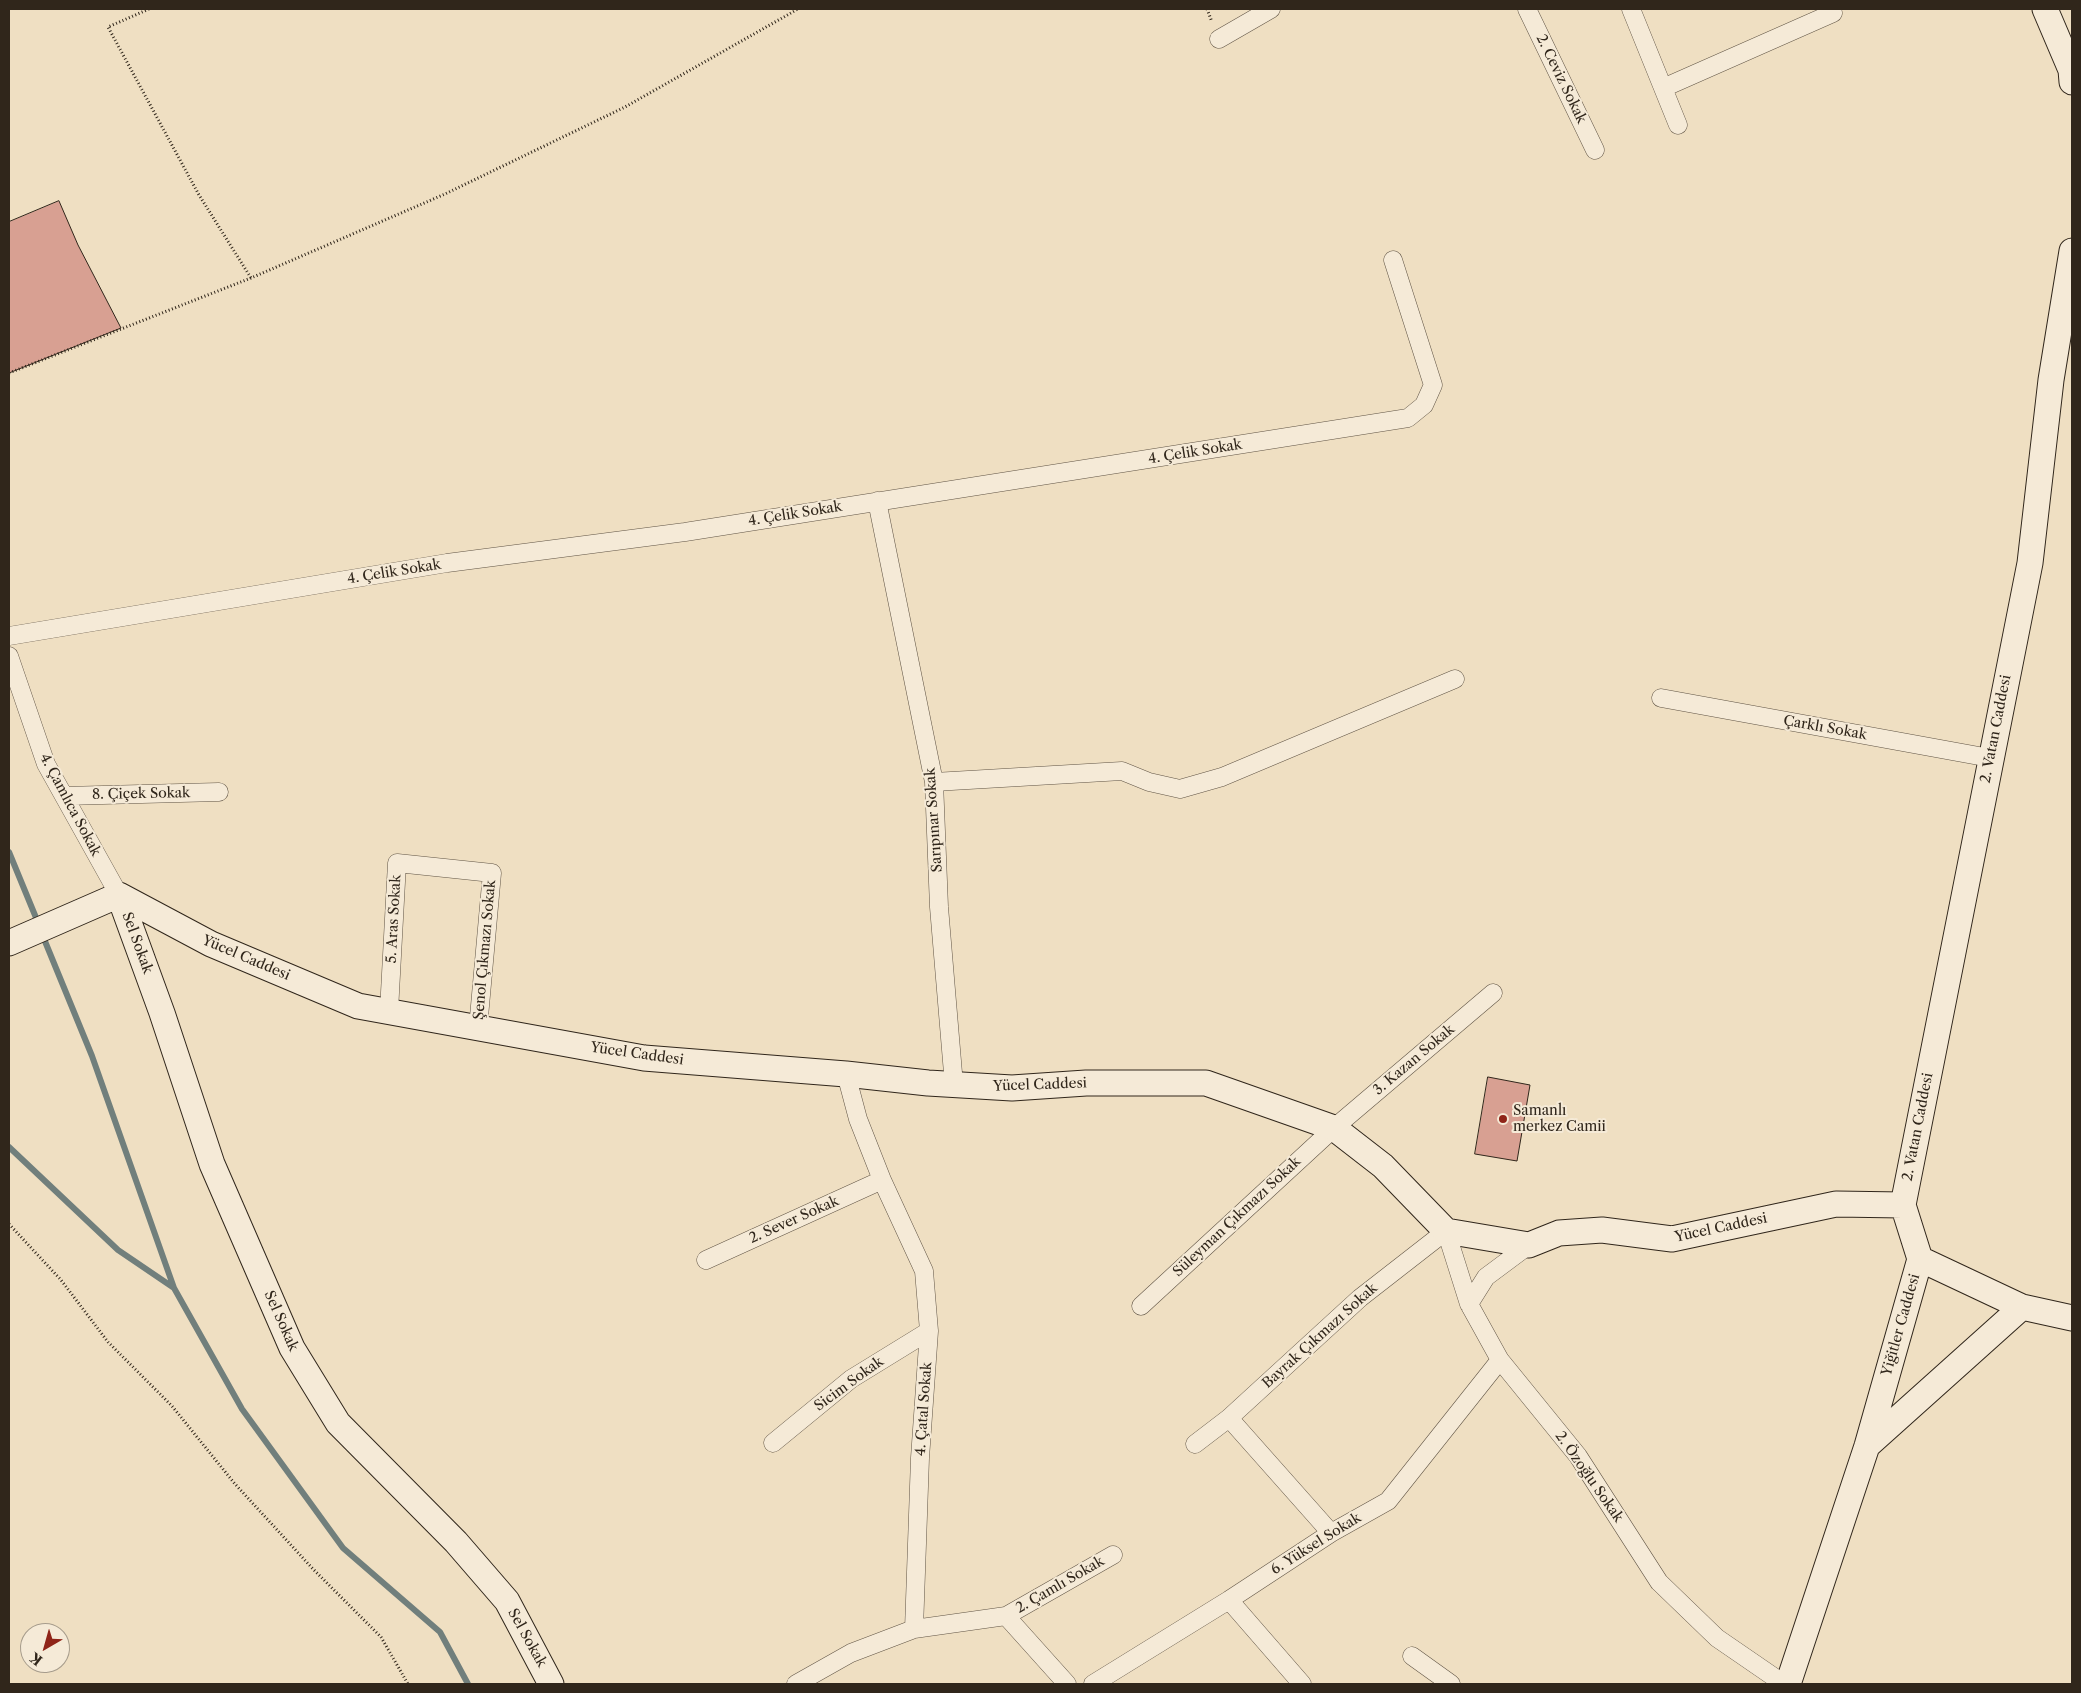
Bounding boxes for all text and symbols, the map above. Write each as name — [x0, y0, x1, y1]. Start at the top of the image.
street label: 2. Ceviz Sokak — [1532, 32, 1590, 126]
street label: 4. Çelik Sokak — [1147, 436, 1243, 468]
street label: 4. Çelik Sokak — [747, 498, 843, 530]
street label: 4. Çelik Sokak — [346, 556, 442, 588]
street label: 2. Vatan Caddesi — [1977, 673, 2015, 785]
street label: Çarklı Sokak — [1782, 712, 1868, 744]
street label: 4. Çamlıca Sokak — [36, 751, 104, 859]
street label: Sarıpınar Sokak — [922, 767, 946, 873]
street label: 8. Çiçek Sokak — [92, 785, 190, 803]
street label: 5. Aras Sokak — [383, 874, 405, 964]
street label: Şenol Çıkmazı Sokak — [471, 879, 499, 1021]
street label: Sel Sokak — [118, 910, 156, 976]
street label: Yücel Caddesi — [200, 932, 292, 984]
street label: 3. Kazan Sokak — [1370, 1021, 1458, 1099]
street label: Yücel Caddesi — [589, 1039, 685, 1069]
street label: 2. Vatan Caddesi — [1899, 1071, 1937, 1183]
street label: Yücel Caddesi — [993, 1075, 1087, 1095]
place label: Samanlı merkez Camii — [1513, 1103, 1606, 1136]
marker: Samanlı merkez Camii — [1497, 1113, 1509, 1125]
street label: Süleyman Çıkmazı Sokak — [1170, 1153, 1304, 1281]
street label: 2. Sever Sokak — [747, 1193, 841, 1247]
street label: Yücel Caddesi — [1673, 1210, 1769, 1246]
street label: Yiğitler Caddesi — [1878, 1272, 1924, 1378]
street label: Bayrak Çıkmazı Sokak — [1259, 1280, 1381, 1392]
street label: Sel Sokak — [260, 1288, 302, 1354]
street label: Sicim Sokak — [811, 1353, 887, 1415]
street label: 4. Çatal Sokak — [912, 1361, 936, 1457]
street label: 2. Özoğlu Sokak — [1551, 1428, 1627, 1526]
street label: 6. Yüksel Sokak — [1268, 1510, 1364, 1578]
street label: 2. Çamlı Sokak — [1013, 1553, 1107, 1617]
street label: Sel Sokak — [504, 1606, 550, 1670]
north arrow — [20, 1623, 70, 1673]
text: K — [26, 1648, 46, 1670]

